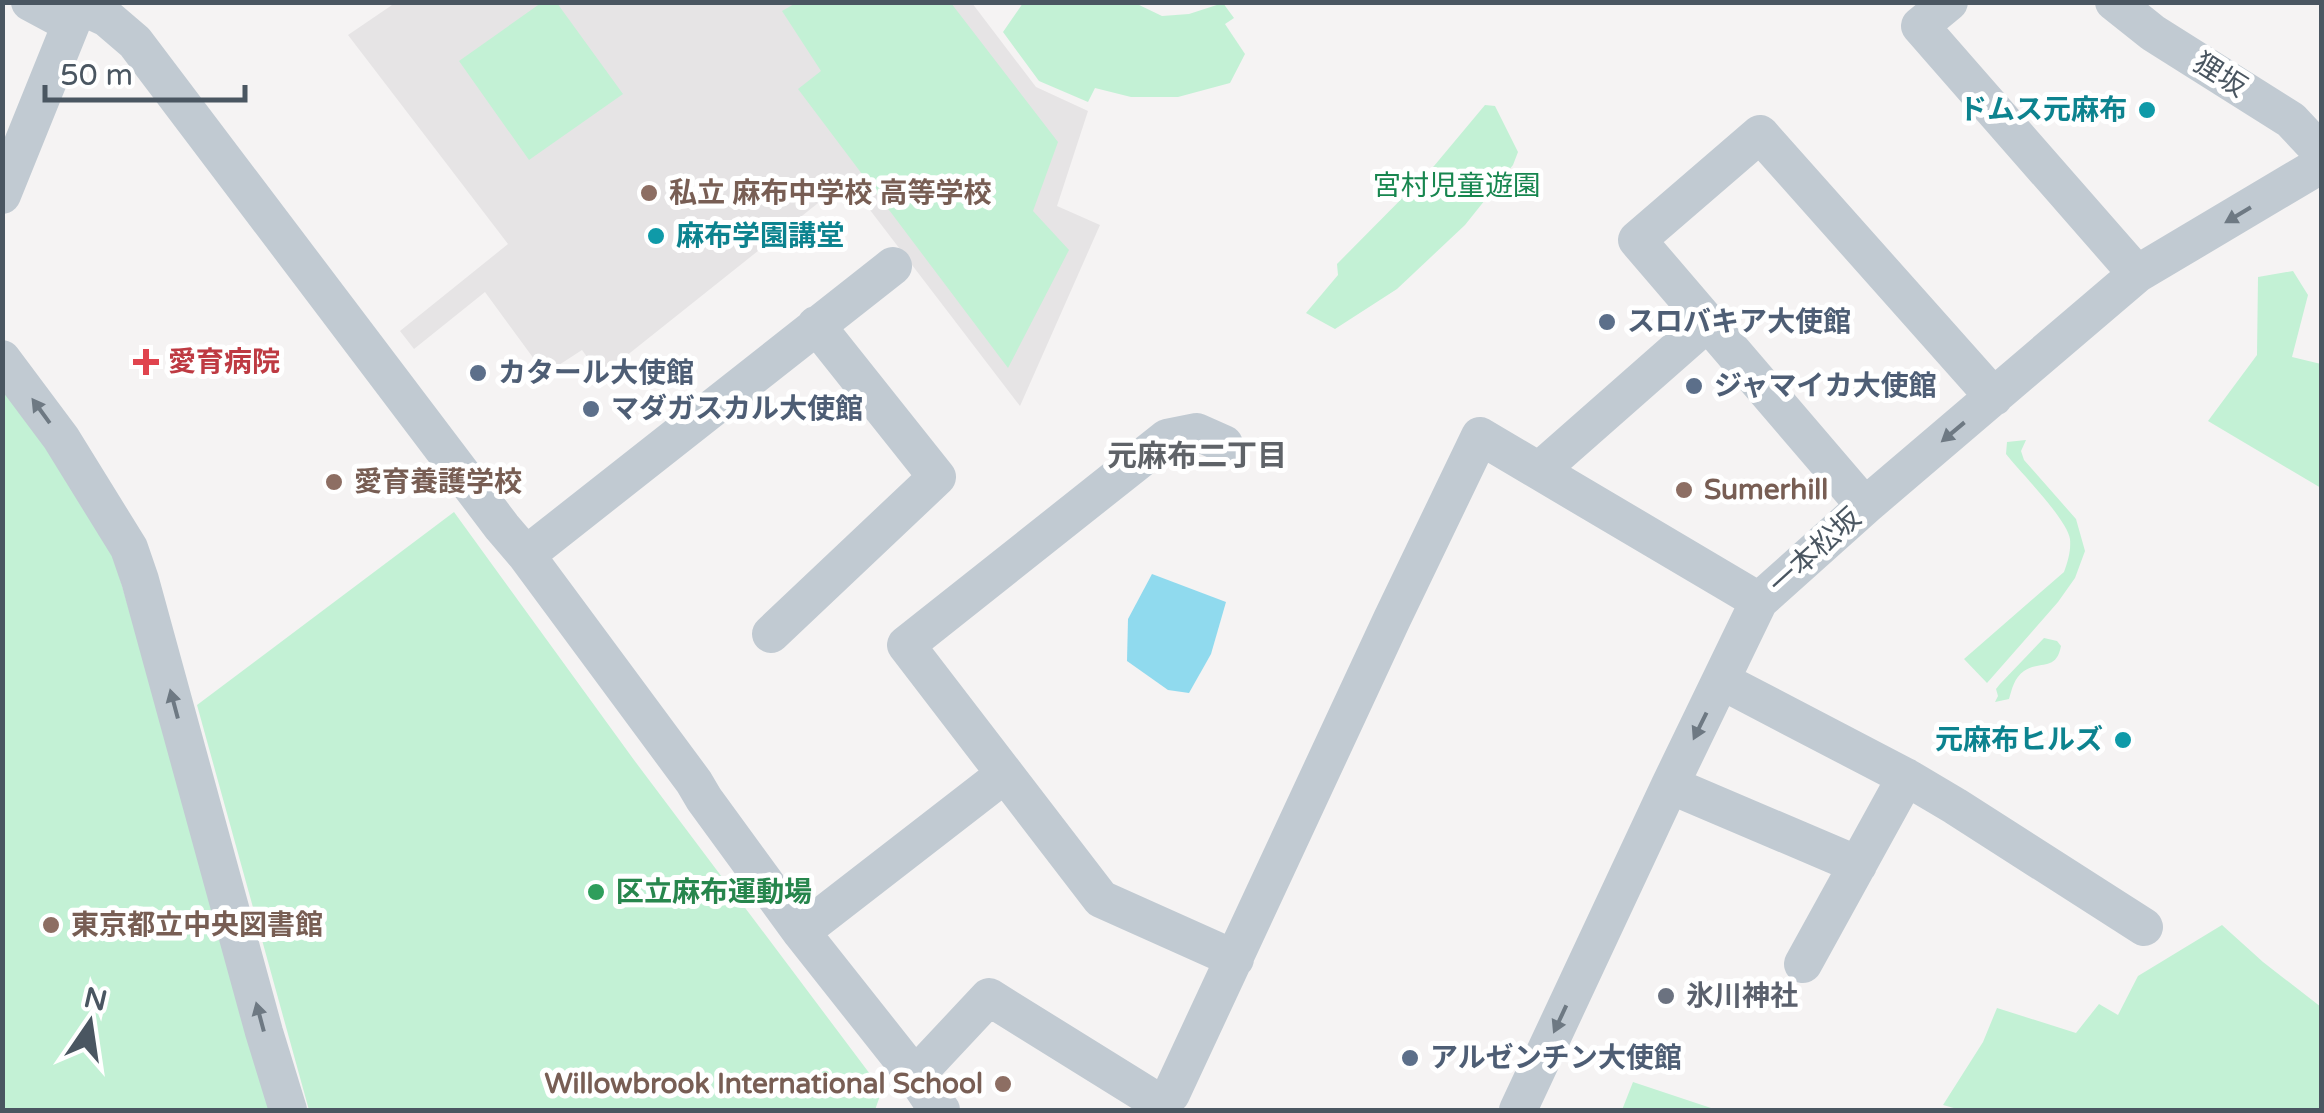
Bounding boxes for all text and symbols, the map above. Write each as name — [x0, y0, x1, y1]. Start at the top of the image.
scale bar — [45, 40, 245, 102]
street label: 狸坂 — [2187, 46, 2253, 104]
text: 50 m — [60, 57, 133, 94]
place label: ドムス元麻布 — [1959, 93, 2127, 127]
marker: ドムス元麻布 — [2136, 99, 2158, 121]
park label: 宮村児童遊園 — [1373, 169, 1541, 203]
place label: 私立 麻布中学校 高等学校 — [669, 176, 992, 210]
marker: 私立 麻布中学校 高等学校 — [638, 182, 660, 204]
one-way arrow — [2224, 206, 2252, 223]
place label: 麻布学園講堂 — [676, 219, 844, 253]
marker: 麻布学園講堂 — [645, 225, 667, 247]
place label: スロバキア大使館 — [1627, 305, 1851, 339]
marker: スロバキア大使館 — [1596, 311, 1618, 333]
place label: 愛育病院 — [168, 345, 280, 379]
marker: 愛育病院 — [133, 349, 159, 375]
place label: カタール大使館 — [498, 356, 694, 390]
marker: カタール大使館 — [467, 362, 489, 384]
place label: ジャマイカ大使館 — [1714, 369, 1937, 403]
marker: ジャマイカ大使館 — [1683, 375, 1705, 397]
place label: マダガスカル大使館 — [611, 392, 863, 426]
one-way arrow — [31, 398, 51, 424]
marker: マダガスカル大使館 — [580, 398, 602, 420]
one-way arrow — [1940, 421, 1965, 442]
district label: 元麻布二丁目 — [1107, 438, 1287, 475]
place label: 愛育養護学校 — [354, 465, 522, 499]
marker: 愛育養護学校 — [323, 471, 345, 493]
place label: Sumerhill — [1704, 473, 1828, 507]
marker: Sumerhill — [1673, 479, 1695, 501]
street label: 一本松坂 — [1762, 501, 1868, 601]
one-way arrow — [166, 688, 181, 719]
one-way arrow — [1691, 712, 1708, 741]
place label: 元麻布ヒルズ — [1935, 723, 2103, 757]
marker: 元麻布ヒルズ — [2112, 729, 2134, 751]
place label: 区立麻布運動場 — [616, 875, 812, 909]
marker: 区立麻布運動場 — [585, 881, 607, 903]
place label: 東京都立中央図書館 — [71, 908, 323, 942]
marker: 東京都立中央図書館 — [40, 914, 62, 936]
north arrow — [40, 973, 140, 1073]
place label: 氷川神社 — [1686, 979, 1798, 1013]
text: N — [81, 981, 110, 1019]
marker: 氷川神社 — [1655, 985, 1677, 1007]
one-way arrow — [252, 1001, 268, 1032]
one-way arrow — [1552, 1005, 1568, 1034]
place label: アルゼンチン大使館 — [1430, 1041, 1682, 1075]
marker: アルゼンチン大使館 — [1399, 1047, 1421, 1069]
place label: Willowbrook International School — [545, 1067, 983, 1101]
marker: Willowbrook International School — [992, 1073, 1014, 1095]

